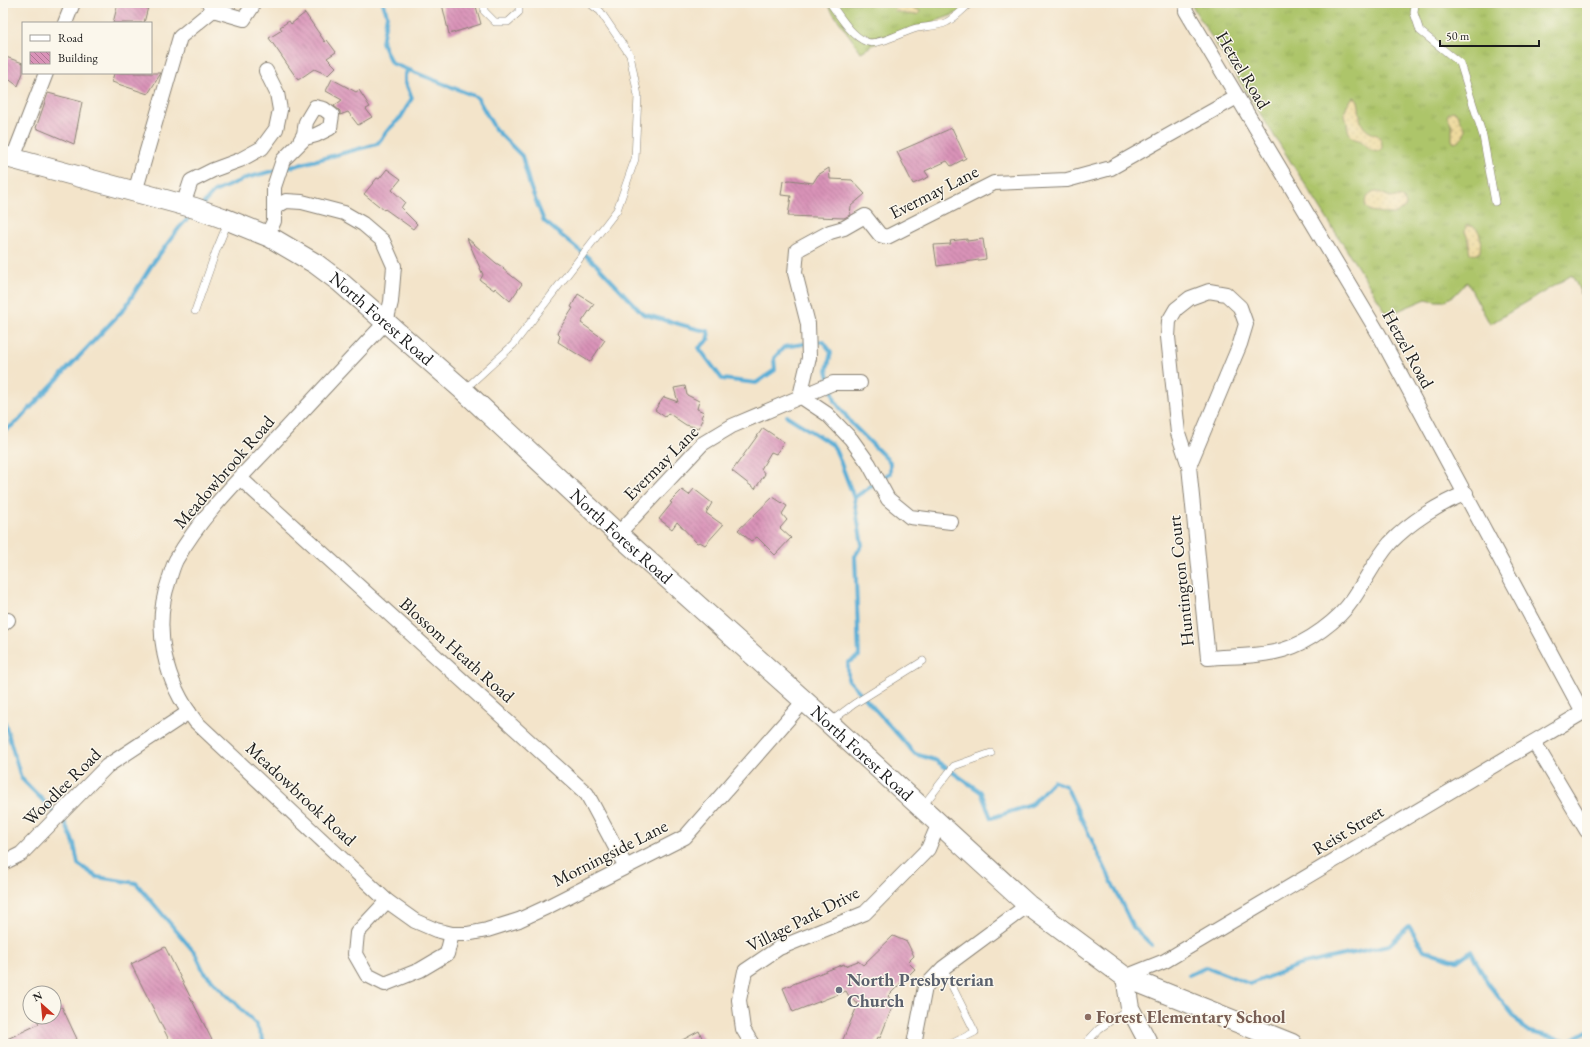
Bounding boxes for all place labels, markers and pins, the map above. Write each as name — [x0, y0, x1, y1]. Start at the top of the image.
place label: North Presbyterian Church — [847, 968, 994, 1012]
marker: North Presbyterian Church — [834, 985, 844, 995]
place label: Forest Elementary School — [1096, 1005, 1286, 1028]
marker: Forest Elementary School — [1083, 1012, 1093, 1022]

